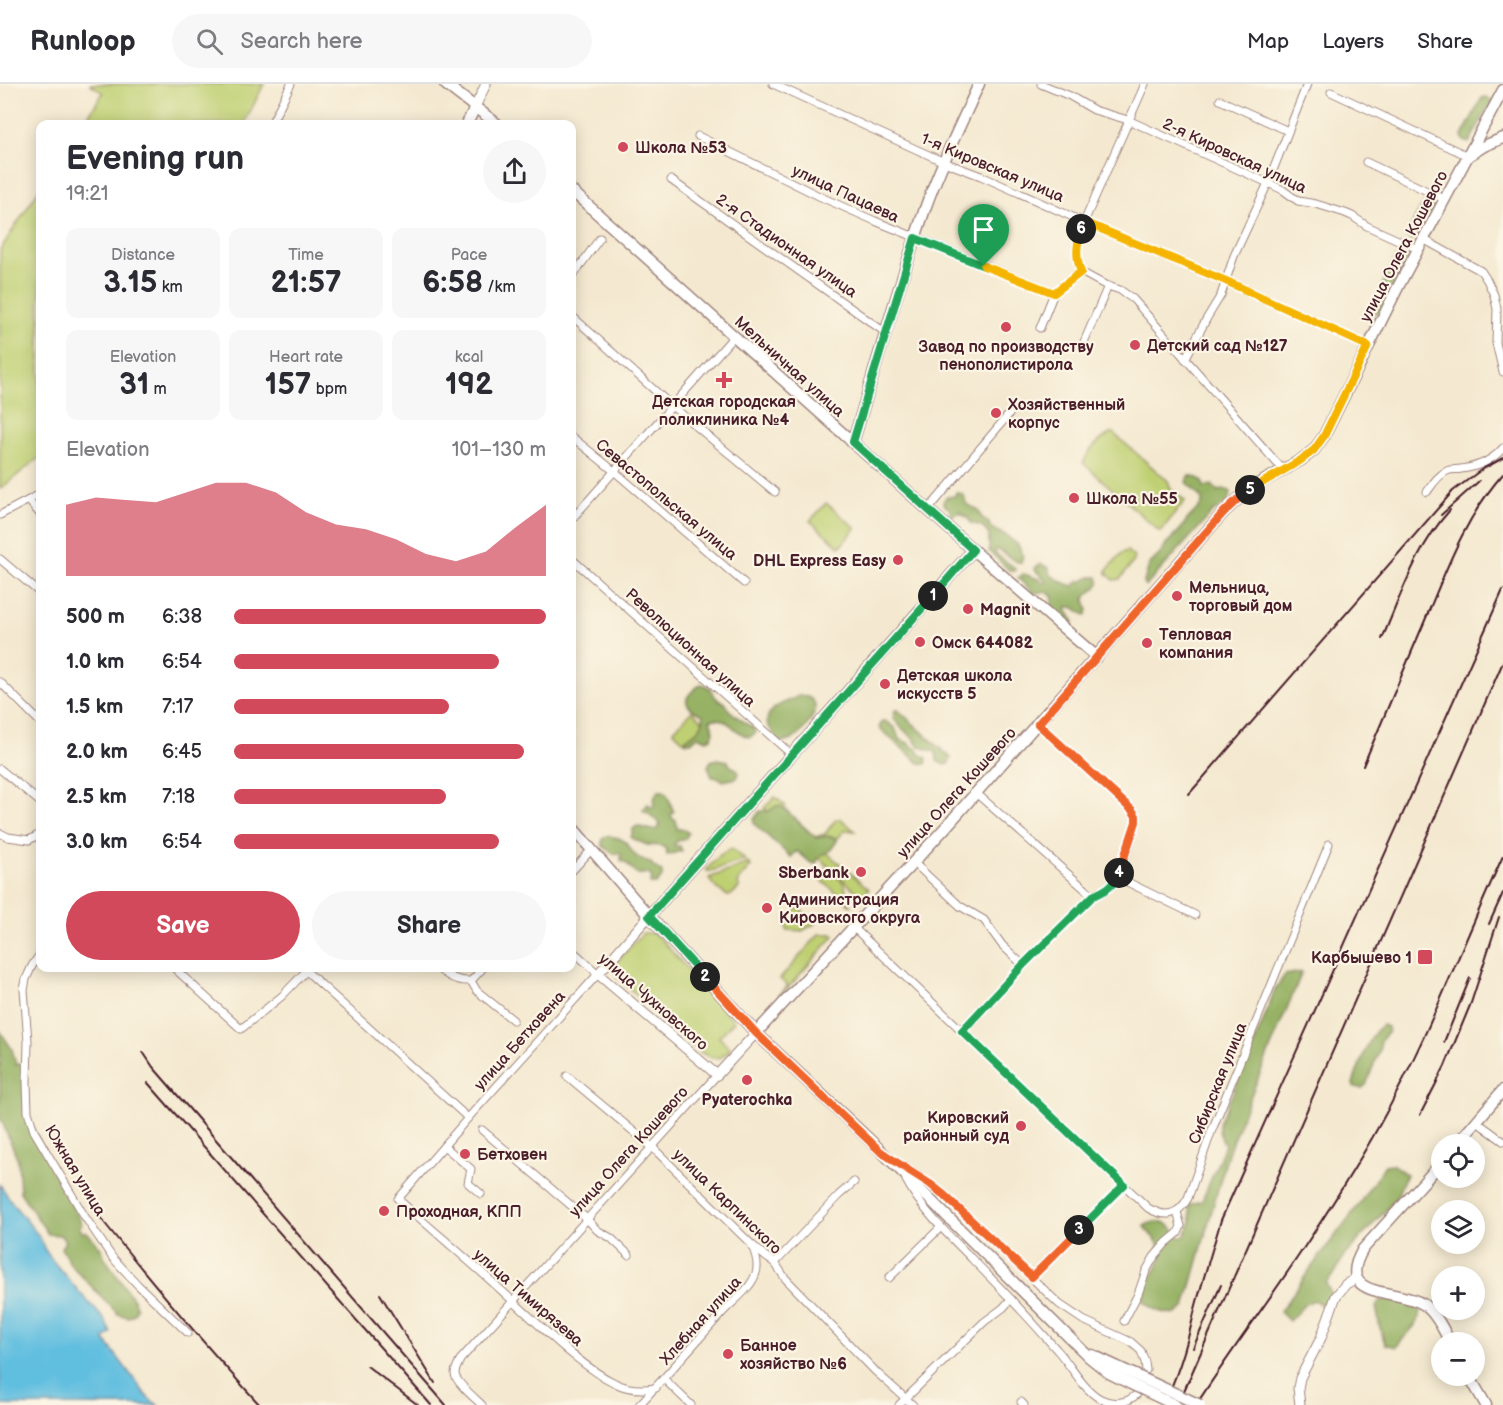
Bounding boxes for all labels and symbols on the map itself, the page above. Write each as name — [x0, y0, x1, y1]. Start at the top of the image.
street label: 2-я Кировская улица — [1159, 115, 1310, 198]
street label: 1-я Кировская улица — [918, 130, 1067, 207]
place label: Школа №53 — [635, 139, 727, 158]
marker: Школа №53 — [616, 140, 630, 154]
street label: улица Пацаева — [789, 161, 902, 228]
street label: улица Олега Кошевого — [1356, 168, 1452, 326]
street label: 2-я Стадионная улица — [712, 190, 861, 302]
pin — [958, 204, 1009, 266]
pin: 6 — [1066, 214, 1096, 244]
street label: Мельничная улица — [730, 313, 848, 422]
marker: Завод по производству пенополистирола — [999, 320, 1013, 334]
place label: Детский сад №127 — [1147, 337, 1288, 356]
place label: Завод по производству пенополистирола — [918, 338, 1094, 375]
marker: Детский сад №127 — [1128, 338, 1142, 352]
marker: Детская городская поликлиника №4 — [715, 371, 733, 389]
place label: Детская городская поликлиника №4 — [652, 393, 796, 430]
place label: Хозяйственный корпус — [1007, 396, 1125, 433]
marker: Хозяйственный корпус — [989, 406, 1003, 420]
street label: Севастопольская улица — [592, 436, 741, 565]
pin: 5 — [1235, 475, 1265, 505]
place label: Школа №55 — [1086, 490, 1178, 509]
marker: Школа №55 — [1067, 491, 1081, 505]
place label: DHL Express Easy — [753, 552, 887, 571]
marker: DHL Express Easy — [891, 553, 905, 567]
place label: Мельница, торговый дом — [1189, 579, 1292, 616]
pin: 1 — [918, 581, 948, 611]
street label: Революционная улица — [621, 585, 759, 712]
marker: Мельница, торговый дом — [1170, 589, 1184, 603]
place label: Magnit — [980, 601, 1031, 620]
marker: Magnit — [961, 602, 975, 616]
place label: Тепловая компания — [1159, 626, 1233, 663]
place label: Омск 644082 — [932, 634, 1034, 653]
marker: Омск 644082 — [913, 635, 927, 649]
marker: Тепловая компания — [1140, 636, 1154, 650]
place label: Детская школа искусств 5 — [897, 667, 1013, 704]
marker: Детская школа искусств 5 — [878, 677, 892, 691]
street label: улица Олега Кошевого — [894, 724, 1021, 862]
pin: 4 — [1104, 858, 1134, 888]
place label: Sberbank — [778, 864, 850, 883]
marker: Sberbank — [854, 865, 868, 879]
place label: Администрация Кировского округа — [778, 891, 921, 928]
marker: Администрация Кировского округа — [760, 901, 774, 915]
marker: Карбышево 1 — [1416, 948, 1434, 966]
place label: Карбышево 1 — [1311, 949, 1412, 968]
street label: улица Чухновского — [595, 950, 711, 1055]
pin: 2 — [690, 962, 720, 992]
street label: улица Бетховена — [470, 987, 570, 1095]
street label: Сибирская улица — [1185, 1019, 1252, 1147]
marker: Pyaterochka — [740, 1073, 754, 1087]
street label: улица Олега Кошевого — [566, 1083, 693, 1221]
place label: Pyaterochka — [702, 1091, 792, 1110]
place label: Кировский районный суд — [903, 1109, 1009, 1146]
marker: Кировский районный суд — [1014, 1119, 1028, 1133]
street label: Южная улица — [40, 1122, 110, 1220]
street label: улица Карпинского — [669, 1145, 785, 1259]
place label: Бетховен — [477, 1146, 547, 1165]
marker: Бетховен — [458, 1147, 472, 1161]
place label: Проходная, КПП — [396, 1203, 522, 1222]
marker: Проходная, КПП — [377, 1204, 391, 1218]
pin: 3 — [1064, 1215, 1094, 1245]
street label: улица Тимирязева — [469, 1245, 587, 1351]
street label: Хлебная улица — [656, 1272, 746, 1369]
place label: Банное хозяйство №6 — [740, 1337, 847, 1374]
marker: Банное хозяйство №6 — [721, 1347, 735, 1361]

